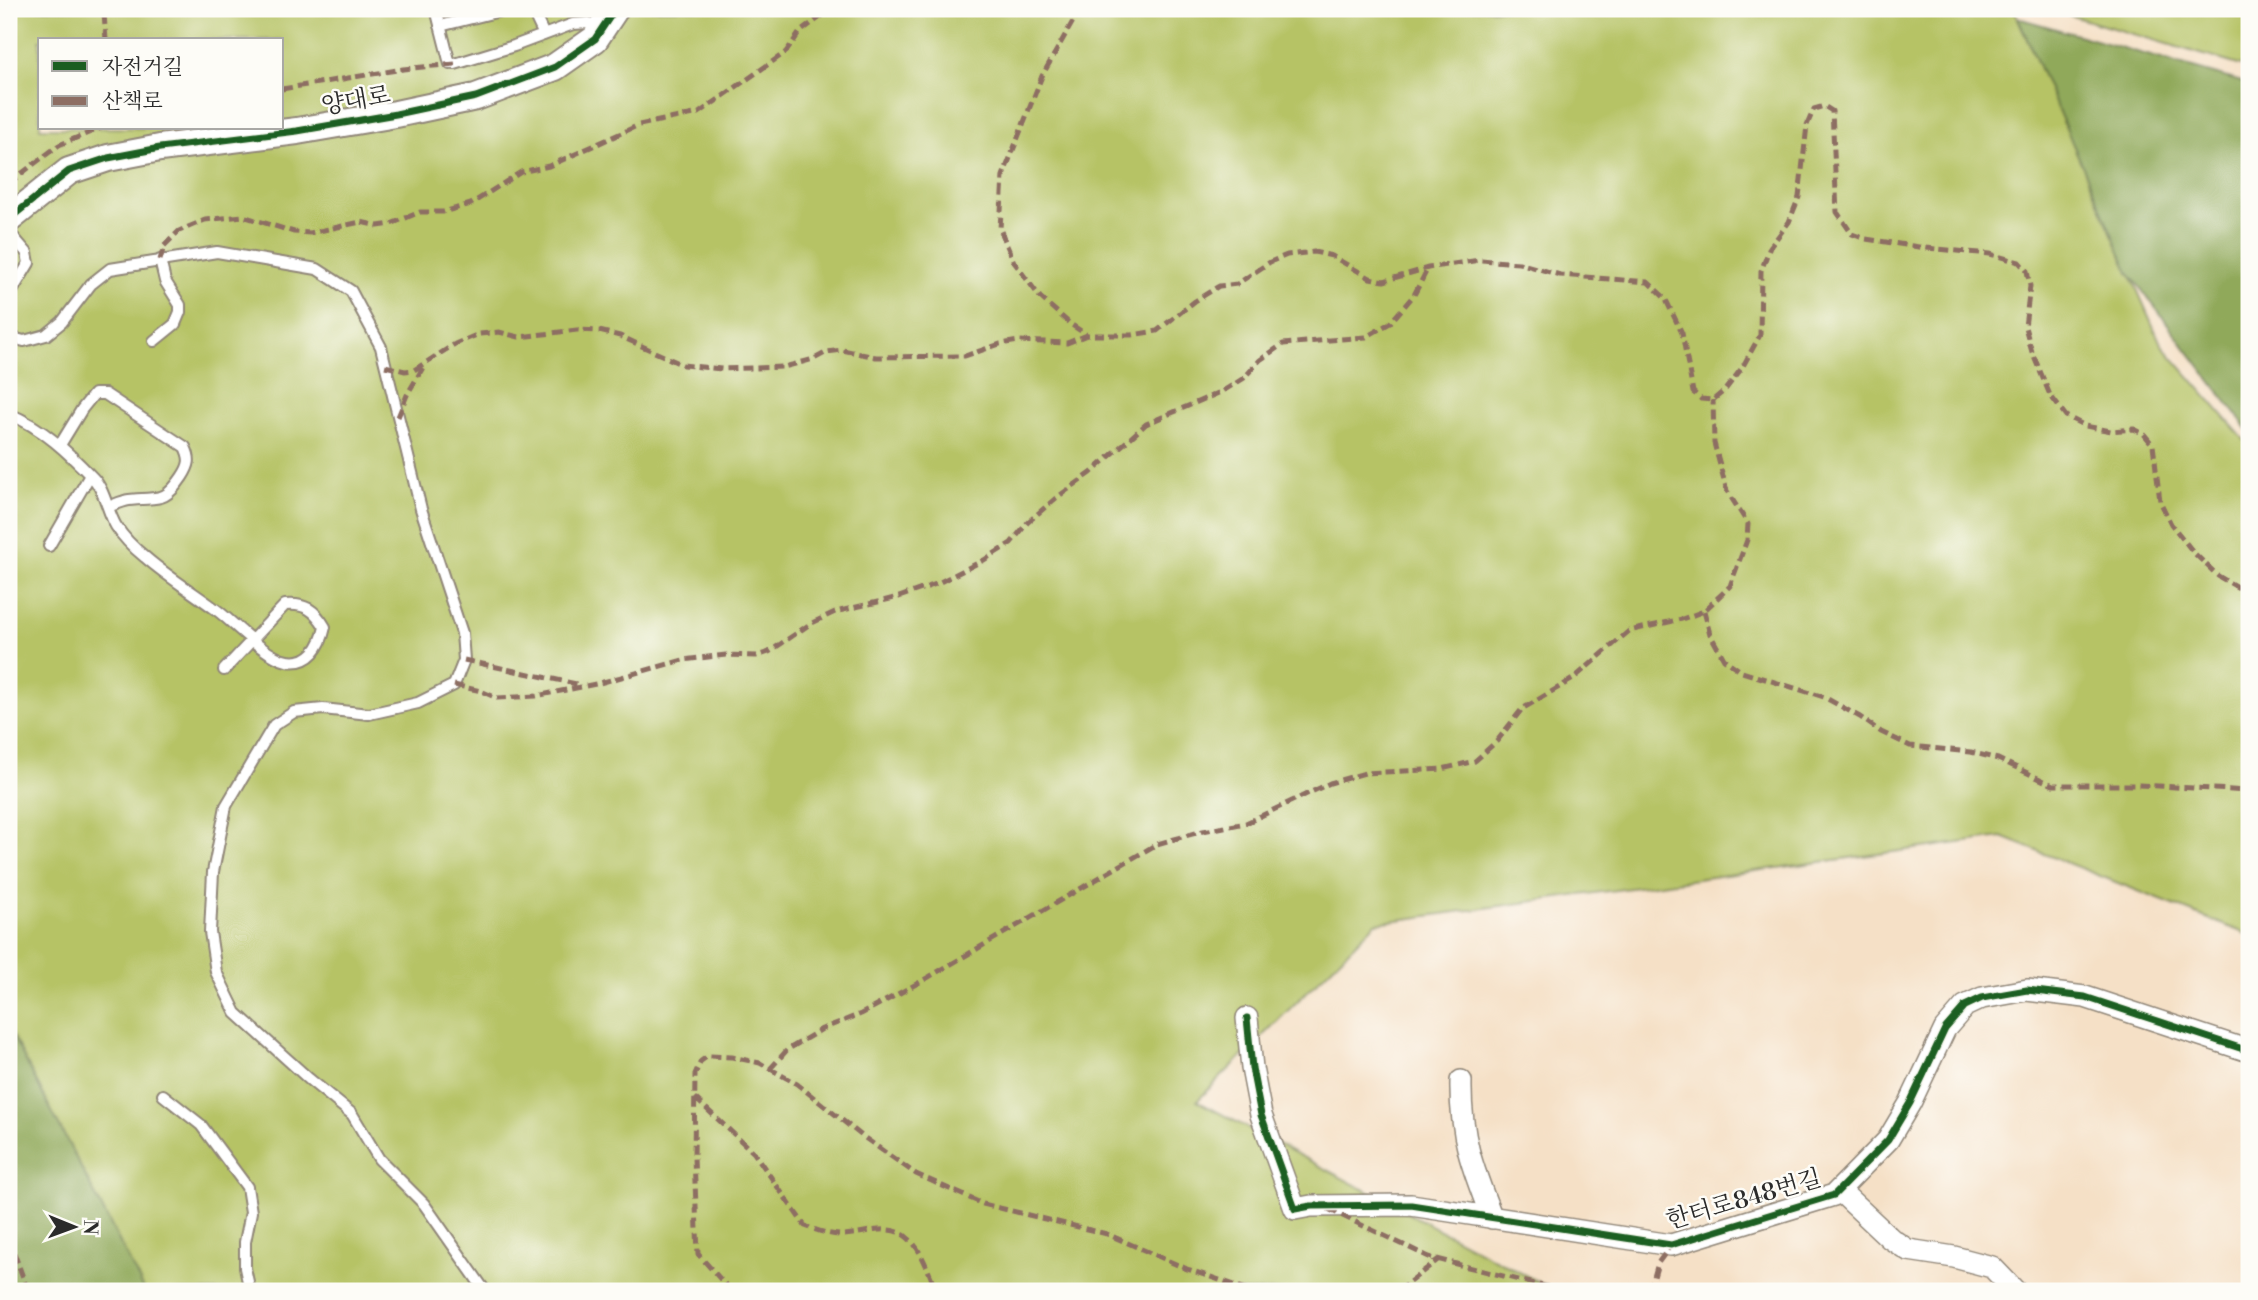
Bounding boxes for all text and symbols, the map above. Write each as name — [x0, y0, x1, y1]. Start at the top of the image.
legend — [38, 38, 284, 130]
text: 자전거길 — [102, 55, 183, 81]
street label: 양대로 — [319, 80, 393, 122]
text: 산책로 — [102, 89, 163, 115]
street label: 한터로848번길 — [1663, 1164, 1825, 1236]
north arrow — [38, 1192, 108, 1262]
text: N — [78, 1220, 102, 1235]

